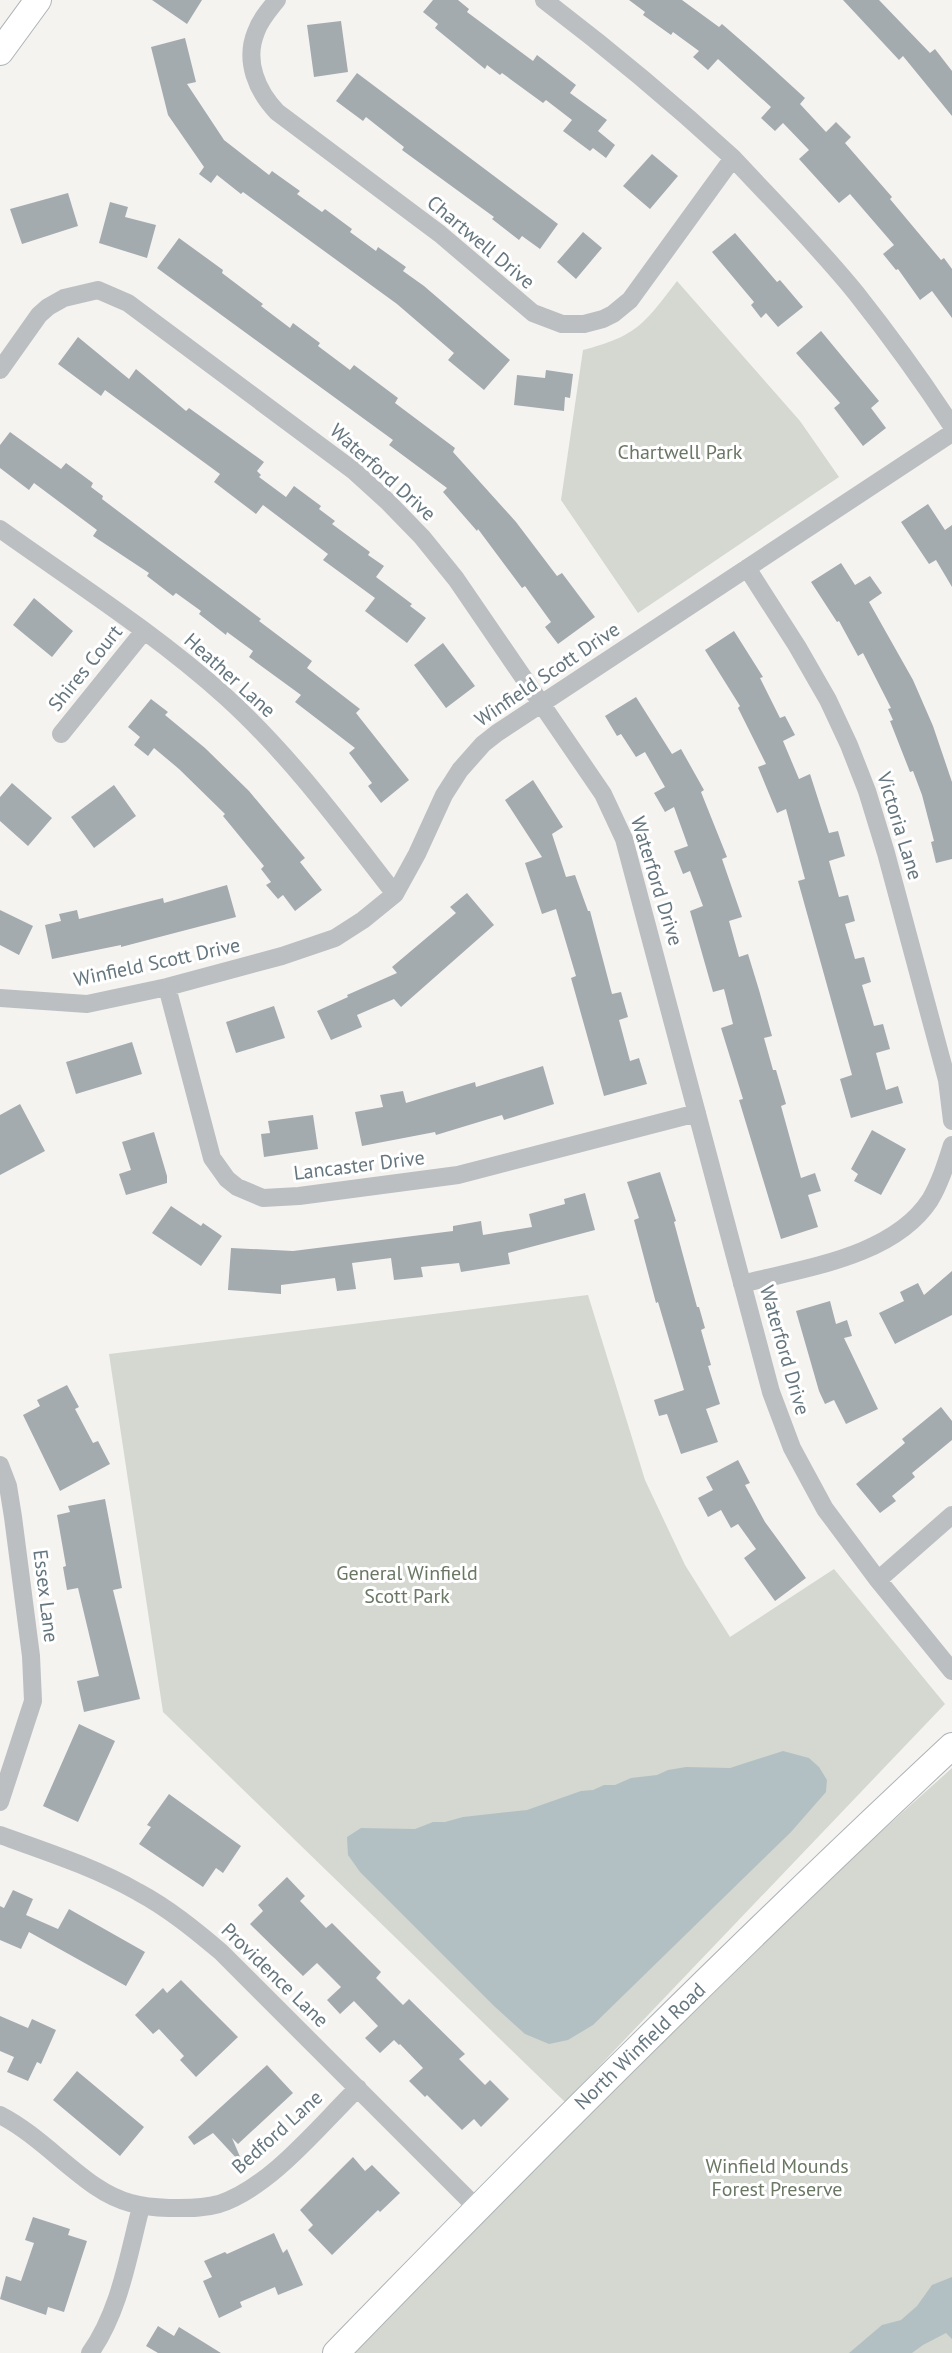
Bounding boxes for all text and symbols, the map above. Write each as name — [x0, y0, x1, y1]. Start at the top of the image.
street label: Chartwell Drive — [422, 189, 540, 295]
street label: Waterford Drive — [325, 418, 441, 526]
park label: Chartwell Park — [618, 439, 743, 465]
street label: Winfield Scott Drive — [470, 616, 624, 732]
street label: Shires Court — [42, 619, 128, 717]
street label: Heather Lane — [179, 627, 281, 723]
street label: Victoria Lane — [871, 768, 929, 883]
street label: Waterford Drive — [625, 813, 689, 949]
street label: Winfield Scott Drive — [71, 932, 243, 992]
street label: Lancaster Drive — [292, 1144, 426, 1186]
street label: Waterford Drive — [754, 1282, 816, 1418]
street label: Essex Lane — [27, 1548, 65, 1644]
park label: General Winfield Scott Park — [336, 1560, 478, 1609]
street label: Providence Lane — [216, 1917, 334, 2033]
street label: North Winfield Road — [569, 1977, 711, 2115]
street label: Bedford Lane — [226, 2084, 328, 2180]
park label: Winfield Mounds Forest Preserve — [705, 2153, 849, 2202]

